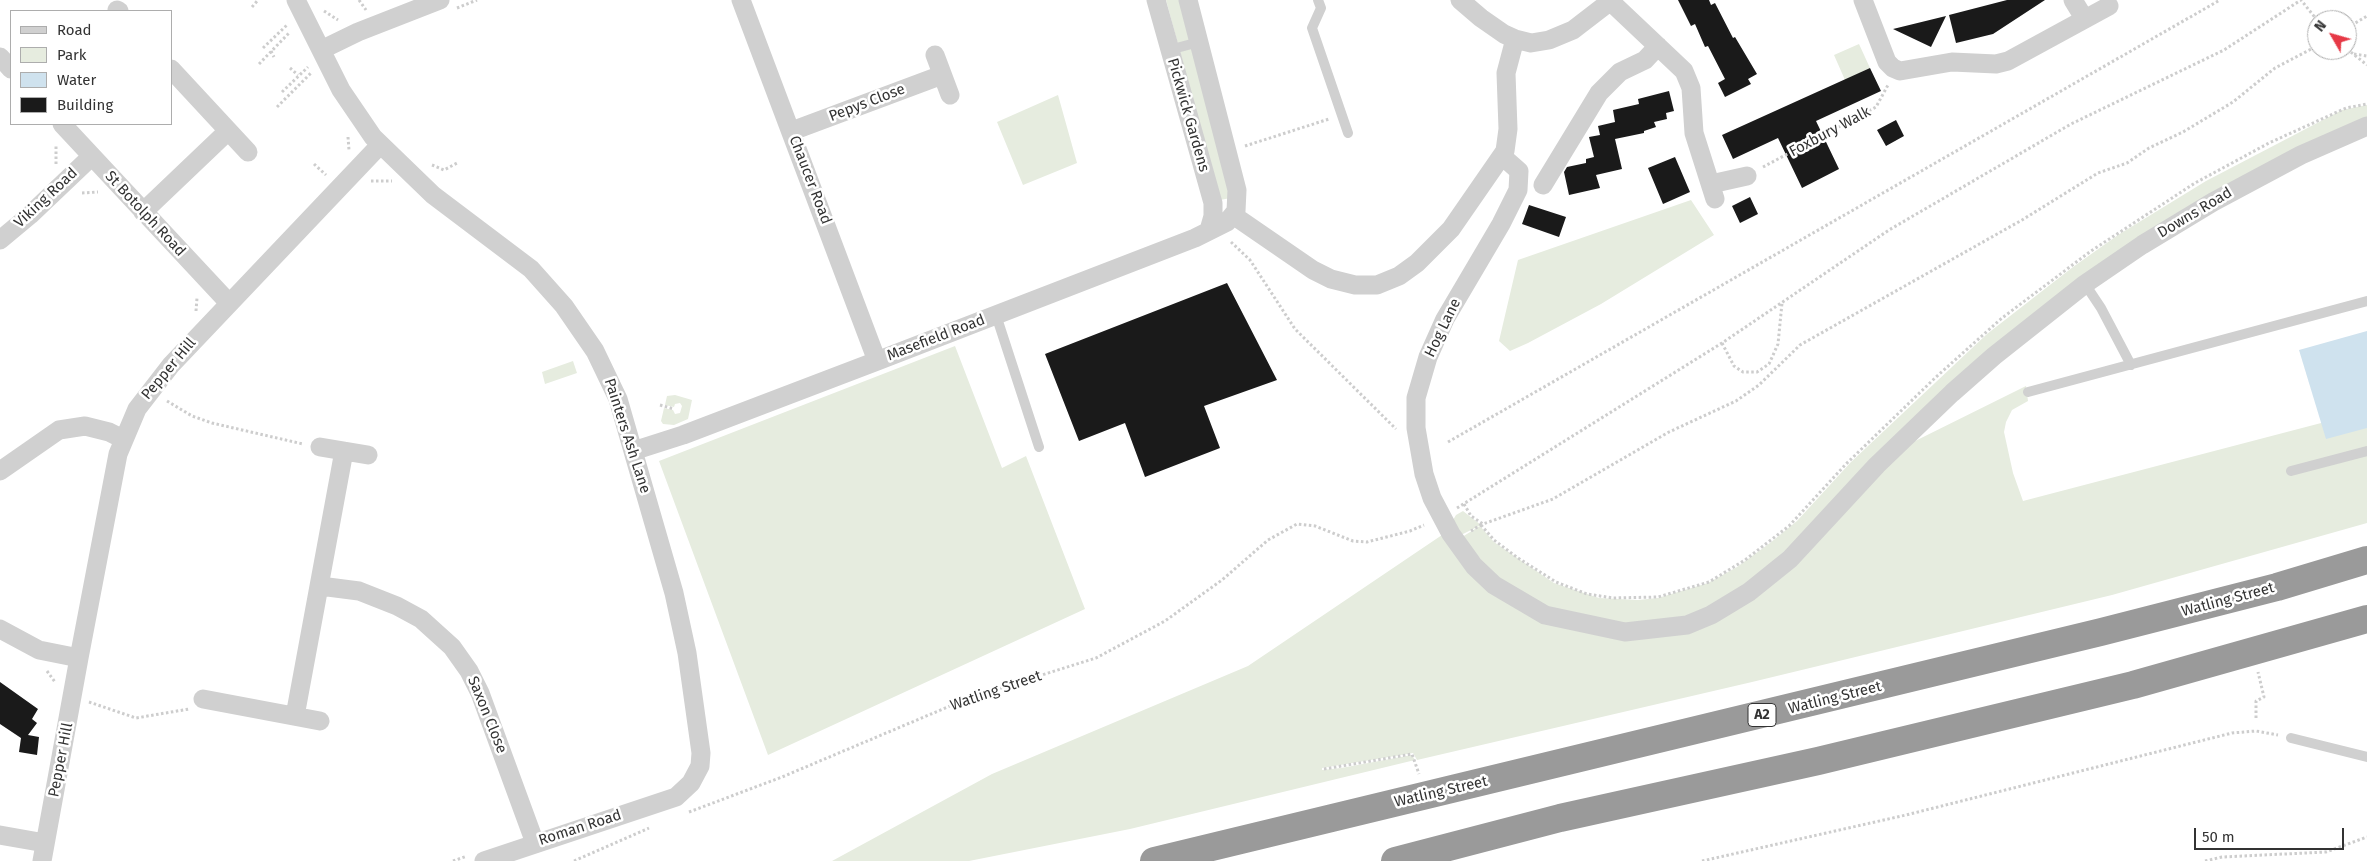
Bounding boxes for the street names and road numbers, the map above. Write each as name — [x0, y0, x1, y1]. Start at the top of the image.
street label: Pickwick Gardens — [1163, 56, 1213, 174]
street label: Pepys Close — [826, 80, 908, 126]
street label: Foxbury Walk — [1786, 103, 1874, 161]
street label: Chaucer Road — [785, 133, 835, 227]
street label: Viking Road — [11, 164, 81, 232]
street label: St Botolph Road — [101, 168, 189, 260]
street label: Downs Road — [2155, 184, 2235, 242]
street label: Hog Lane — [1421, 296, 1465, 360]
street label: Masefield Road — [884, 311, 988, 365]
street label: Pepper Hill — [138, 334, 200, 404]
street label: Painters Ash Lane — [600, 376, 654, 496]
street label: Watling Street — [2180, 579, 2276, 621]
street label: Watling Street — [948, 667, 1044, 715]
street label: Saxon Close — [463, 674, 511, 756]
street label: Watling Street — [1787, 678, 1883, 718]
road number: A2 — [1748, 704, 1776, 726]
street label: Pepper Hill — [45, 721, 77, 799]
street label: Watling Street — [1393, 773, 1489, 811]
street label: Roman Road — [536, 806, 624, 850]

